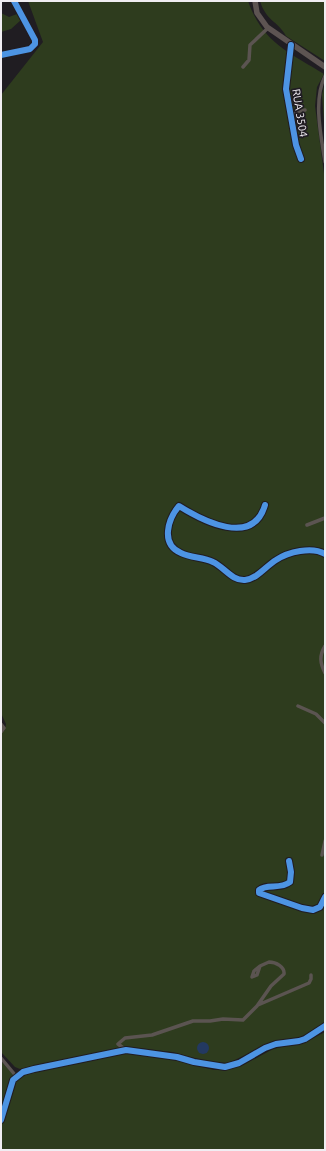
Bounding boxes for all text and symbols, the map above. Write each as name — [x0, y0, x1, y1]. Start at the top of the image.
street label: RUA 3504 — [290, 88, 310, 138]

